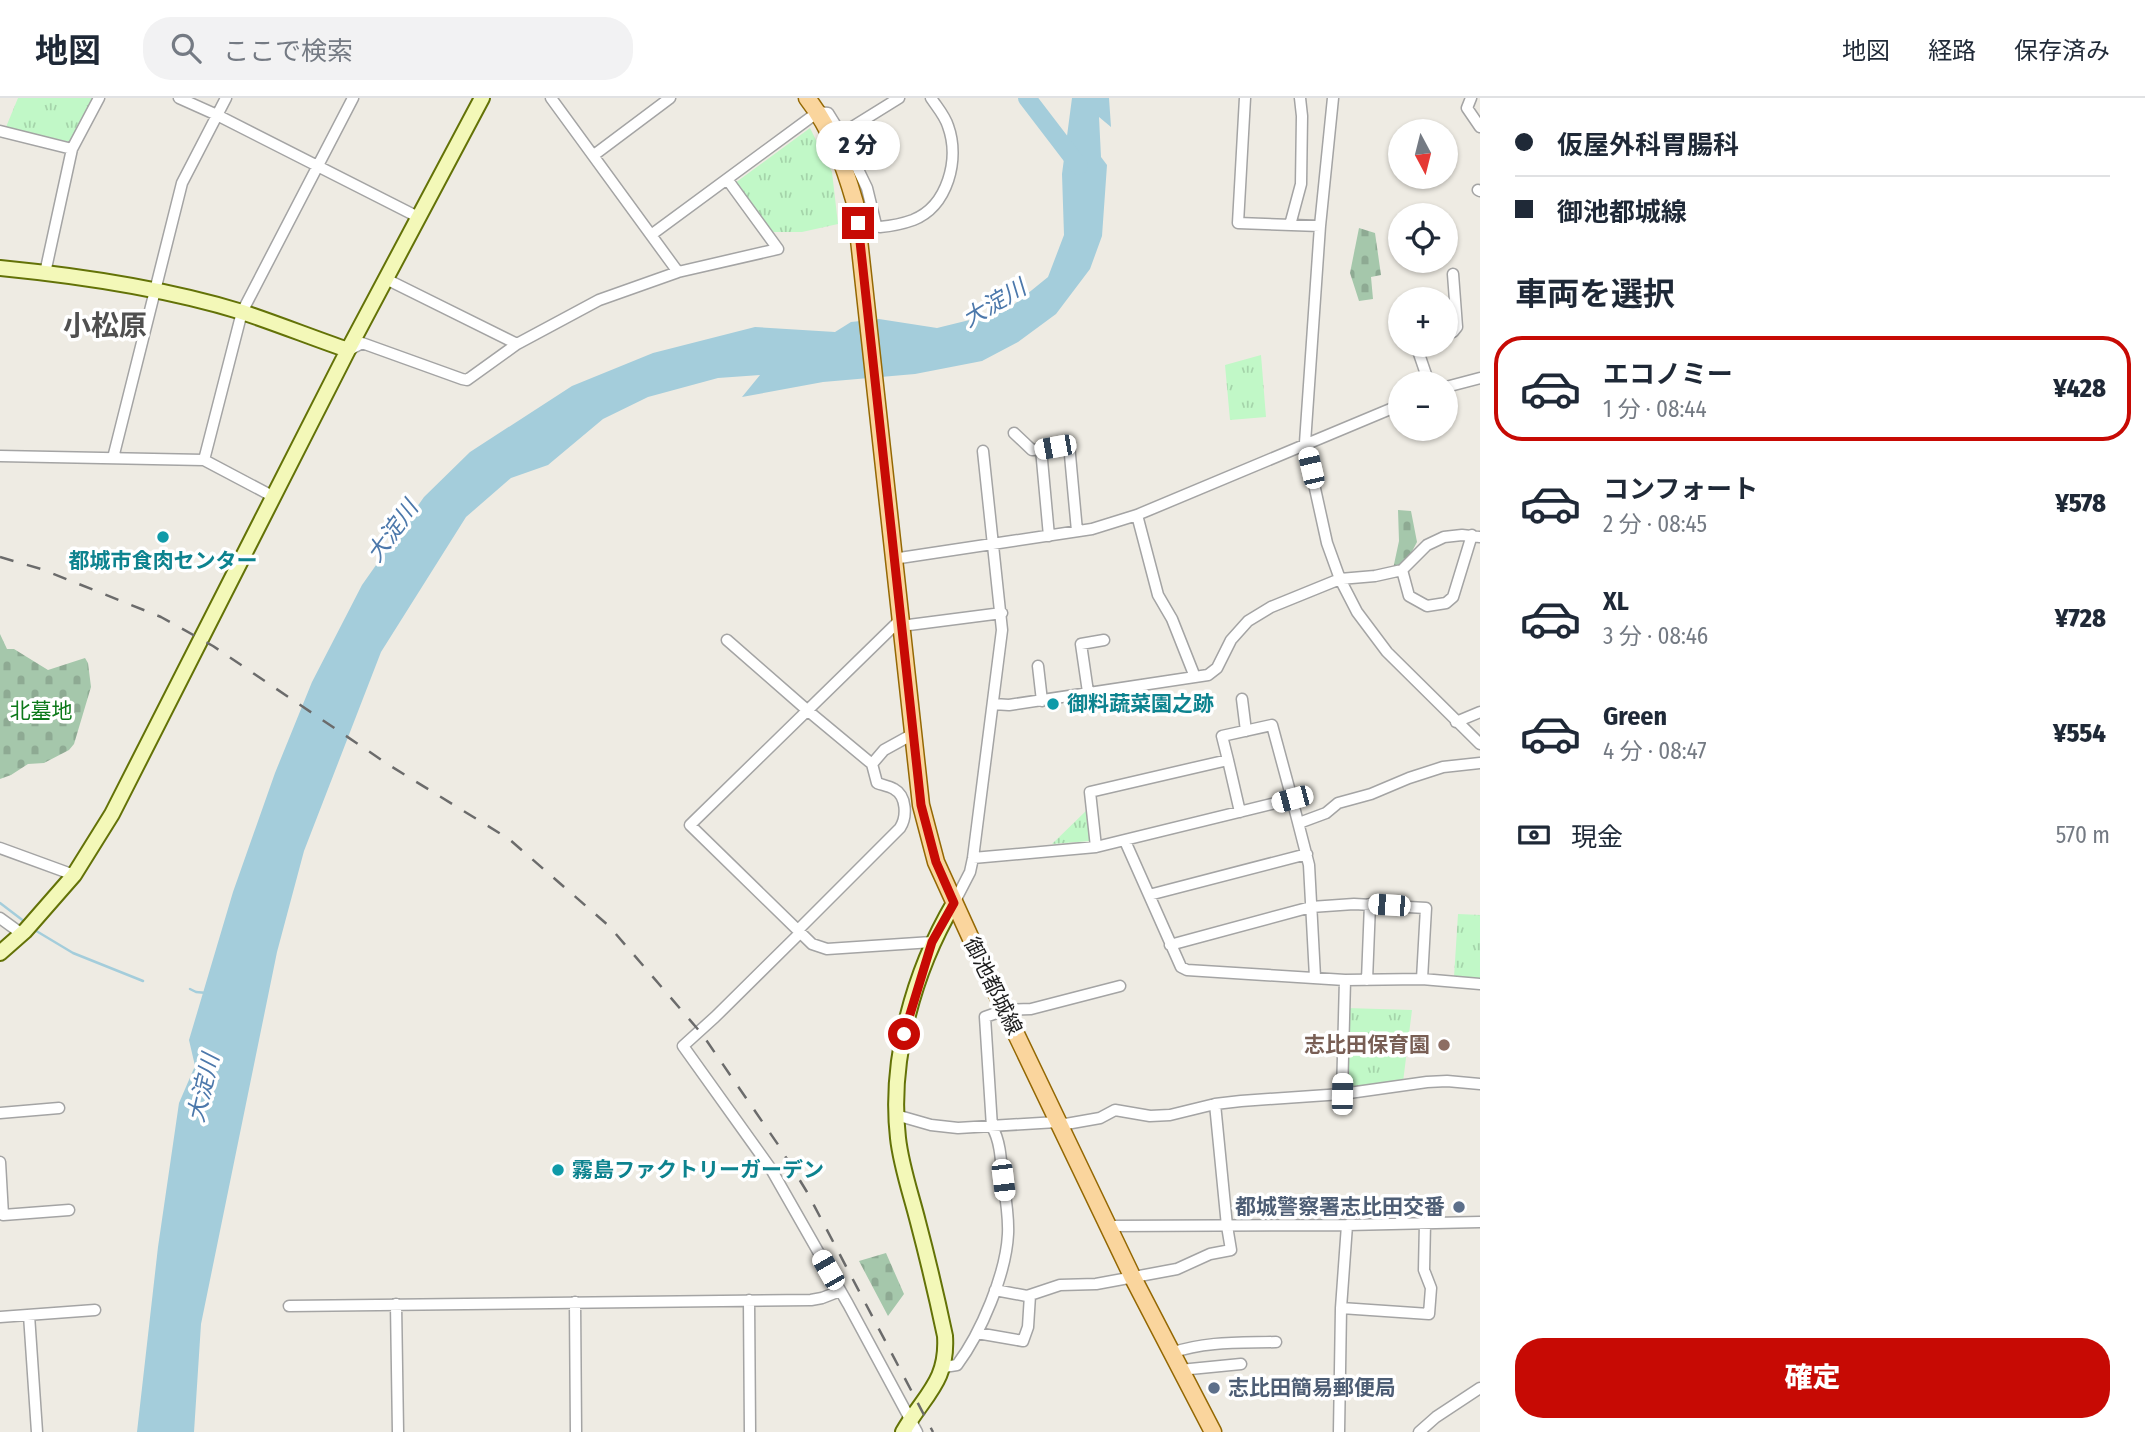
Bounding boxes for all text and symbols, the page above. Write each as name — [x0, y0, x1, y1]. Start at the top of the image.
search box — [143, 17, 633, 80]
icon: search — [167, 29, 205, 67]
text: 地図 — [35, 31, 101, 71]
text: ここで検索 — [223, 36, 353, 67]
text: 地図 — [1842, 37, 1890, 65]
text: 経路 — [1928, 37, 1976, 65]
text: 保存済み — [2014, 37, 2110, 65]
north arrow — [1388, 119, 1458, 189]
map controls — [1388, 119, 1458, 441]
callout: 2 分 — [816, 122, 900, 170]
text: 仮屋外科胃腸科 — [1557, 130, 1739, 161]
text: 2 分 — [839, 131, 877, 159]
text: 御池都城線 — [1557, 197, 1687, 228]
button: locate — [1388, 203, 1458, 273]
route end — [842, 207, 874, 239]
water label: 大淀川 — [957, 272, 1033, 333]
text: 車両を選択 — [1515, 275, 1675, 313]
button: + — [1388, 287, 1458, 357]
district label: 小松原 — [63, 309, 147, 342]
icon: car — [1519, 357, 1582, 420]
text: エコノミー — [1603, 359, 1733, 390]
button: − — [1388, 371, 1458, 441]
text: ¥428 — [2053, 373, 2106, 404]
text: 1 分 · 08:44 — [1603, 395, 1707, 423]
car — [1033, 433, 1078, 461]
car — [1297, 445, 1326, 491]
icon: car — [1519, 472, 1582, 535]
text: コンフォート — [1603, 474, 1758, 505]
text: ¥578 — [2055, 488, 2106, 519]
water label: 大淀川 — [360, 492, 425, 567]
text: 2 分 · 08:45 — [1603, 510, 1707, 538]
marker: 都城市食肉センター — [155, 529, 171, 545]
place label: 都城市食肉センター — [69, 548, 258, 574]
text: XL — [1603, 586, 1629, 617]
icon: car — [1519, 587, 1582, 650]
text: ¥728 — [2055, 603, 2106, 634]
text: 3 分 · 08:46 — [1603, 622, 1708, 650]
place label: 御料蔬菜園之跡 — [1067, 691, 1214, 717]
marker: 御料蔬菜園之跡 — [1045, 696, 1061, 712]
park label: 北墓地 — [10, 698, 73, 724]
text: Green — [1603, 701, 1667, 732]
icon: car — [1519, 702, 1582, 765]
text: ¥554 — [2053, 718, 2106, 749]
text: 4 分 · 08:47 — [1603, 737, 1706, 765]
car — [1269, 783, 1316, 815]
icon: cash — [1515, 816, 1553, 854]
text: 570 m — [2056, 821, 2110, 849]
text: 現金 — [1571, 822, 1623, 853]
car — [1368, 893, 1411, 917]
street label: 御池都城線 — [958, 933, 1028, 1039]
route start — [888, 1018, 920, 1050]
place label: 志比田保育園 — [1304, 1032, 1430, 1058]
marker: 志比田保育園 — [1436, 1037, 1452, 1053]
water label: 大淀川 — [182, 1048, 225, 1125]
car — [1332, 1073, 1353, 1115]
place label: 霧島ファクトリーガーデン — [572, 1157, 824, 1183]
car — [991, 1158, 1016, 1202]
marker: 霧島ファクトリーガーデン — [550, 1162, 566, 1178]
place label: 都城警察署志比田交番 — [1235, 1194, 1445, 1220]
marker: 都城警察署志比田交番 — [1451, 1199, 1467, 1215]
car — [809, 1247, 848, 1293]
button: 確定 — [1515, 1338, 2110, 1418]
place label: 志比田簡易郵便局 — [1228, 1375, 1396, 1401]
marker: 志比田簡易郵便局 — [1206, 1380, 1222, 1396]

